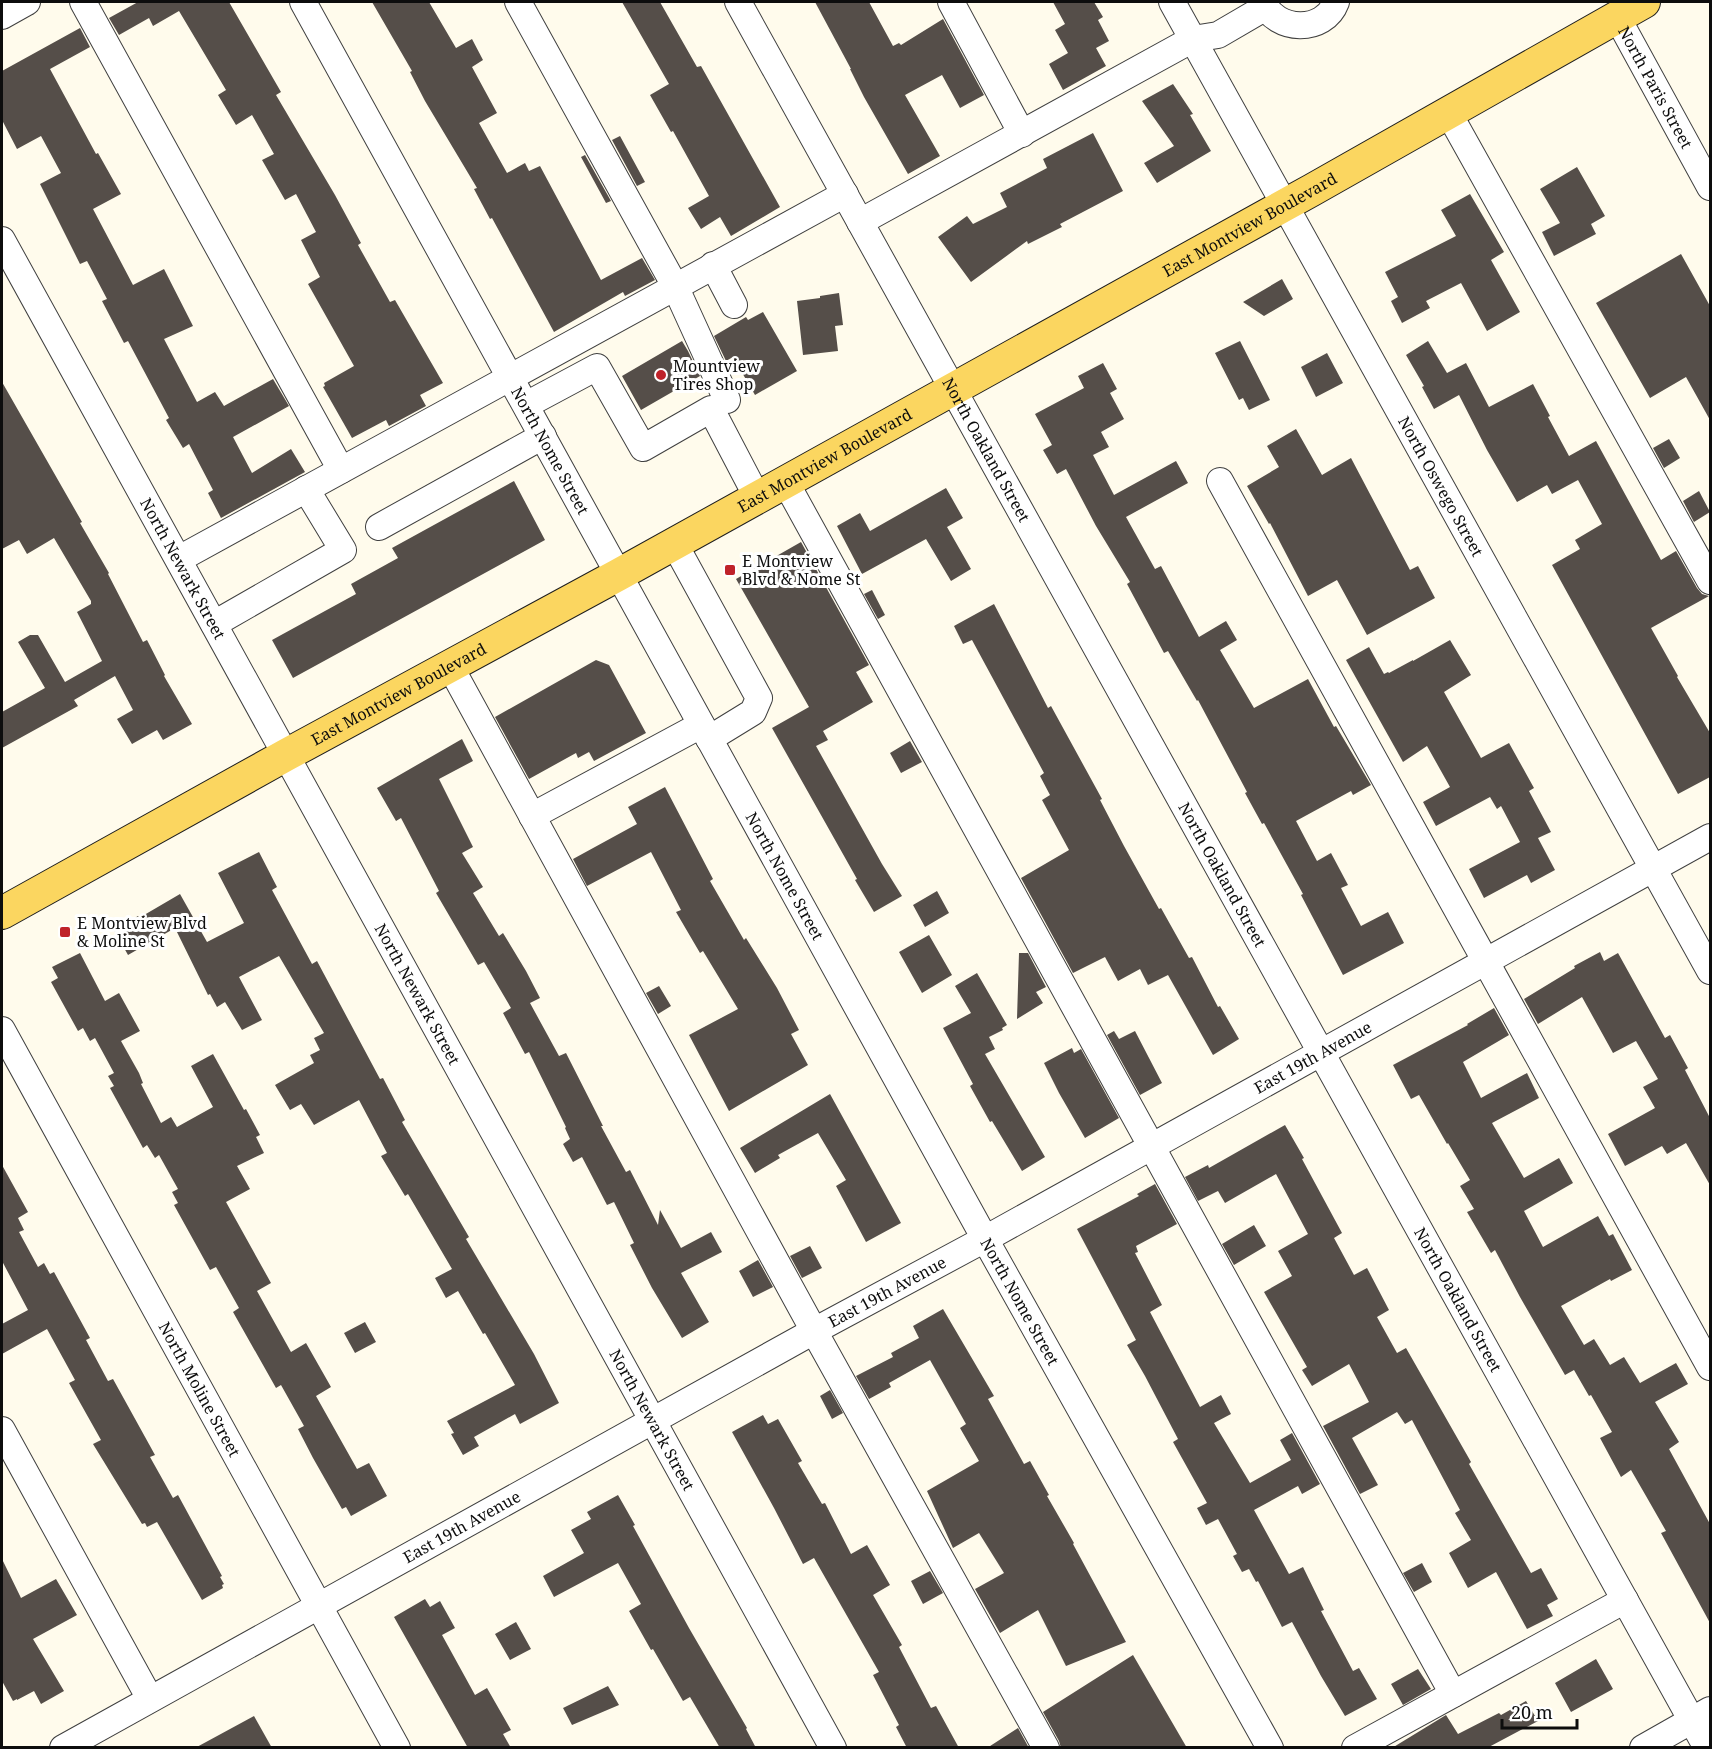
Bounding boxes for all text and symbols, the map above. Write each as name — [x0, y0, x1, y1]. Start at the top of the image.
street label: North Paris Street — [1613, 22, 1698, 153]
street label: East Montview Boulevard — [1159, 167, 1341, 282]
place label: Mountview Tires Shop — [673, 355, 760, 395]
marker: Mountview Tires Shop — [654, 368, 668, 382]
street label: North Oakland Street — [937, 373, 1036, 526]
street label: North Nome Street — [506, 382, 595, 519]
street label: East Montview Boulevard — [734, 403, 916, 518]
street label: North Oswego Street — [1393, 412, 1489, 561]
street label: North Newark Street — [135, 494, 231, 643]
place label: E Montview Blvd & Nome St — [742, 550, 861, 590]
marker: E Montview Blvd & Nome St — [723, 563, 737, 577]
street label: East Montview Boulevard — [307, 637, 490, 750]
street label: North Oakland Street — [1173, 798, 1271, 951]
street label: North Nome Street — [741, 808, 829, 944]
place label: E Montview Blvd & Moline St — [77, 912, 207, 952]
street label: North Newark Street — [370, 919, 466, 1069]
marker: E Montview Blvd & Moline St — [58, 925, 72, 939]
street label: East 19th Avenue — [1250, 1016, 1375, 1099]
street label: North Oakland Street — [1409, 1223, 1507, 1376]
street label: North Nome Street — [975, 1234, 1065, 1369]
street label: East 19th Avenue — [824, 1251, 950, 1332]
street label: North Moline Street — [154, 1318, 246, 1461]
street label: North Newark Street — [604, 1345, 700, 1495]
street label: East 19th Avenue — [399, 1485, 524, 1568]
scale bar — [1502, 1692, 1577, 1730]
text: 20 m — [1511, 1700, 1553, 1724]

